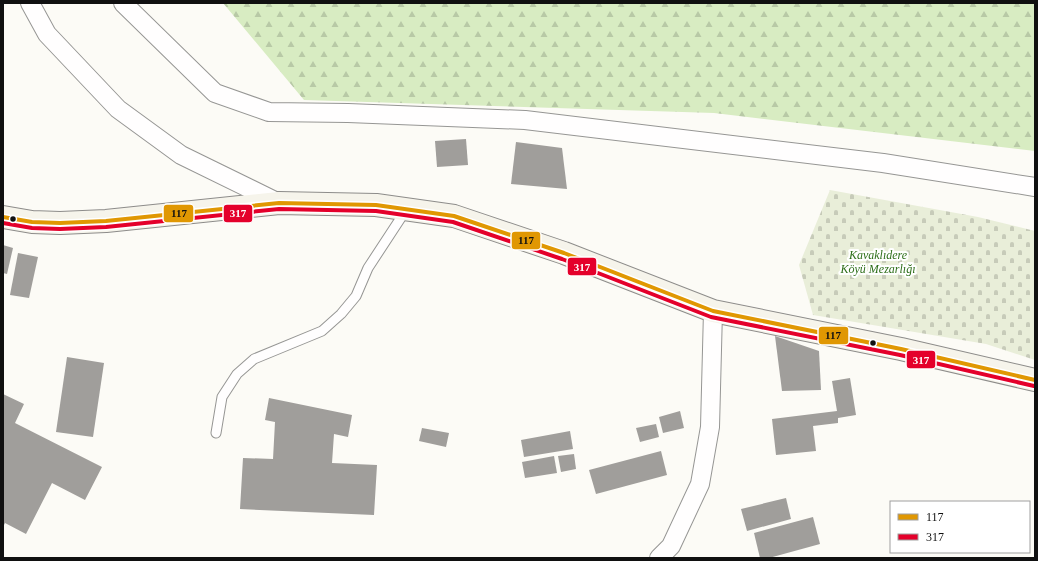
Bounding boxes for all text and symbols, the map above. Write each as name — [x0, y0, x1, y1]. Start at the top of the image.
line badge: 117 — [163, 204, 194, 223]
line badge: 317 — [223, 204, 253, 223]
text: 117 — [171, 207, 187, 219]
text: 317 — [230, 207, 247, 219]
unlabelled marker — [8, 214, 18, 224]
line badge: 117 — [511, 231, 541, 250]
text: 117 — [518, 234, 534, 246]
park label: Kavaklıdere Köyü Mezarlığı — [840, 248, 916, 276]
line badge: 317 — [567, 257, 597, 276]
text: 317 — [574, 261, 591, 273]
line badge: 117 — [818, 326, 849, 345]
text: 117 — [825, 329, 841, 341]
unlabelled marker — [868, 338, 878, 348]
line badge: 317 — [906, 350, 936, 369]
text: 317 — [913, 354, 930, 366]
legend — [890, 501, 1030, 553]
text: 117 — [926, 510, 944, 524]
text: 317 — [926, 530, 944, 544]

